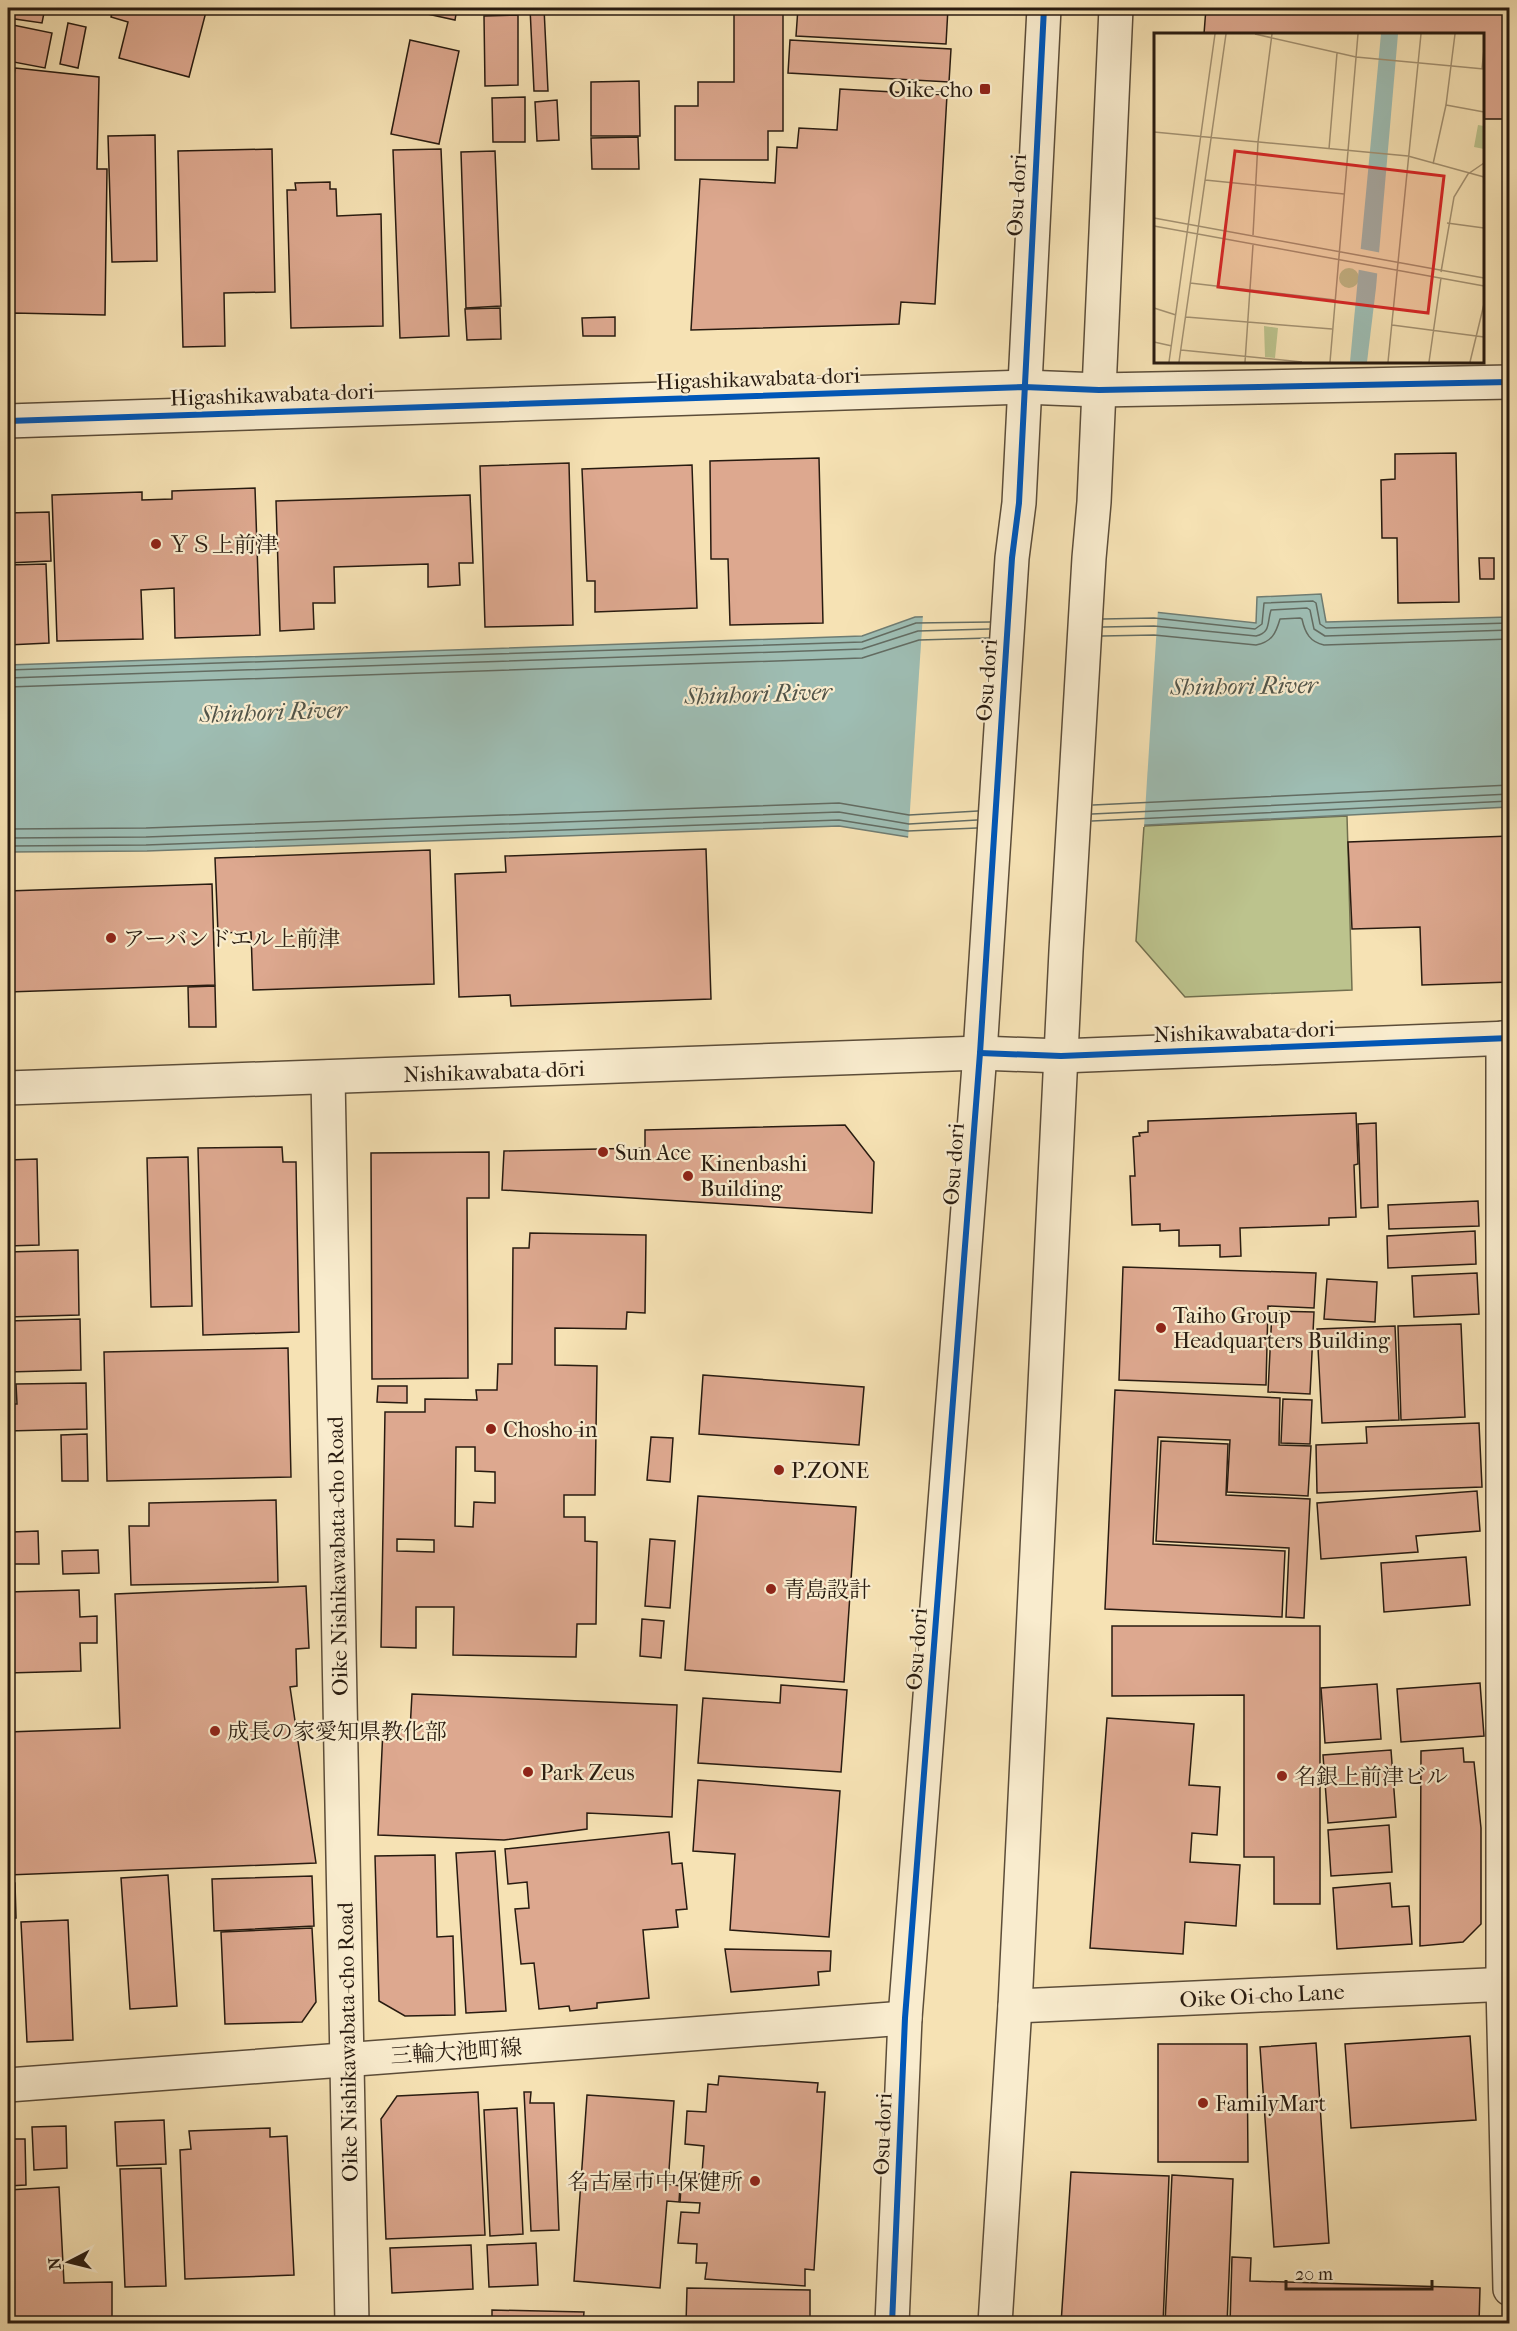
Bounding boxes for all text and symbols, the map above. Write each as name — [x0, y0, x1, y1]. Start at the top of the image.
inset map — [1154, 33, 1484, 363]
place label: Oike-cho — [888, 77, 973, 103]
marker: Oike-cho — [978, 82, 992, 96]
street label: Osu-dori — [1002, 153, 1032, 237]
street label: Higashikawabata-dori — [656, 362, 861, 396]
street label: Higashikawabata-dori — [170, 378, 375, 412]
place label: ＹＳ上前津 — [168, 532, 278, 558]
marker: ＹＳ上前津 — [149, 537, 163, 551]
street label: Osu-dori — [971, 638, 1003, 722]
water label: Shinhori River — [1169, 671, 1320, 701]
water label: Shinhori River — [683, 677, 834, 711]
water label: Shinhori River — [198, 695, 349, 729]
place label: アーバンドエル上前津 — [123, 926, 340, 952]
marker: アーバンドエル上前津 — [104, 931, 118, 945]
street label: Nishikawabata-dori — [1153, 1016, 1336, 1048]
street label: Nishikawabata-dōri — [403, 1056, 586, 1088]
street label: Osu-dori — [938, 1122, 970, 1206]
place label: Sun Ace — [615, 1140, 691, 1166]
marker: Sun Ace — [596, 1145, 610, 1159]
place label: Kinenbashi Building — [700, 1151, 808, 1202]
marker: Kinenbashi Building — [681, 1169, 695, 1183]
place label: Taiho Group Headquarters Building — [1173, 1303, 1390, 1354]
marker: Taiho Group Headquarters Building — [1154, 1321, 1168, 1335]
street label: Oike Nishikawabata-cho Road — [323, 1415, 353, 1696]
place label: Chosho-in — [503, 1417, 598, 1443]
marker: Chosho-in — [484, 1422, 498, 1436]
place label: P.ZONE — [791, 1458, 869, 1484]
marker: P.ZONE — [772, 1463, 786, 1477]
place label: 青島設計 — [783, 1577, 871, 1603]
marker: 青島設計 — [764, 1582, 778, 1596]
street label: Osu-dori — [901, 1607, 933, 1691]
place label: 成長の家愛知県教化部 — [227, 1719, 447, 1745]
marker: 成長の家愛知県教化部 — [208, 1724, 222, 1738]
place label: Park Zeus — [540, 1760, 635, 1786]
place label: 名銀上前津ビル — [1294, 1764, 1448, 1790]
marker: Park Zeus — [521, 1765, 535, 1779]
marker: 名銀上前津ビル — [1275, 1769, 1289, 1783]
street label: Oike Nishikawabata-cho Road — [333, 1901, 363, 2182]
street label: Oike Oi-cho Lane — [1179, 1979, 1345, 2013]
street label: 三輪大池町線 — [389, 2034, 523, 2070]
place label: FamilyMart — [1215, 2091, 1326, 2117]
street label: Osu-dori — [869, 2092, 897, 2176]
marker: FamilyMart — [1196, 2096, 1210, 2110]
place label: 名古屋市中保健所 — [567, 2169, 743, 2195]
marker: 名古屋市中保健所 — [748, 2174, 762, 2188]
north arrow — [39, 2232, 99, 2292]
scale bar — [1286, 2253, 1432, 2291]
text: N — [44, 2256, 65, 2271]
text: 20 m — [1295, 2264, 1333, 2285]

